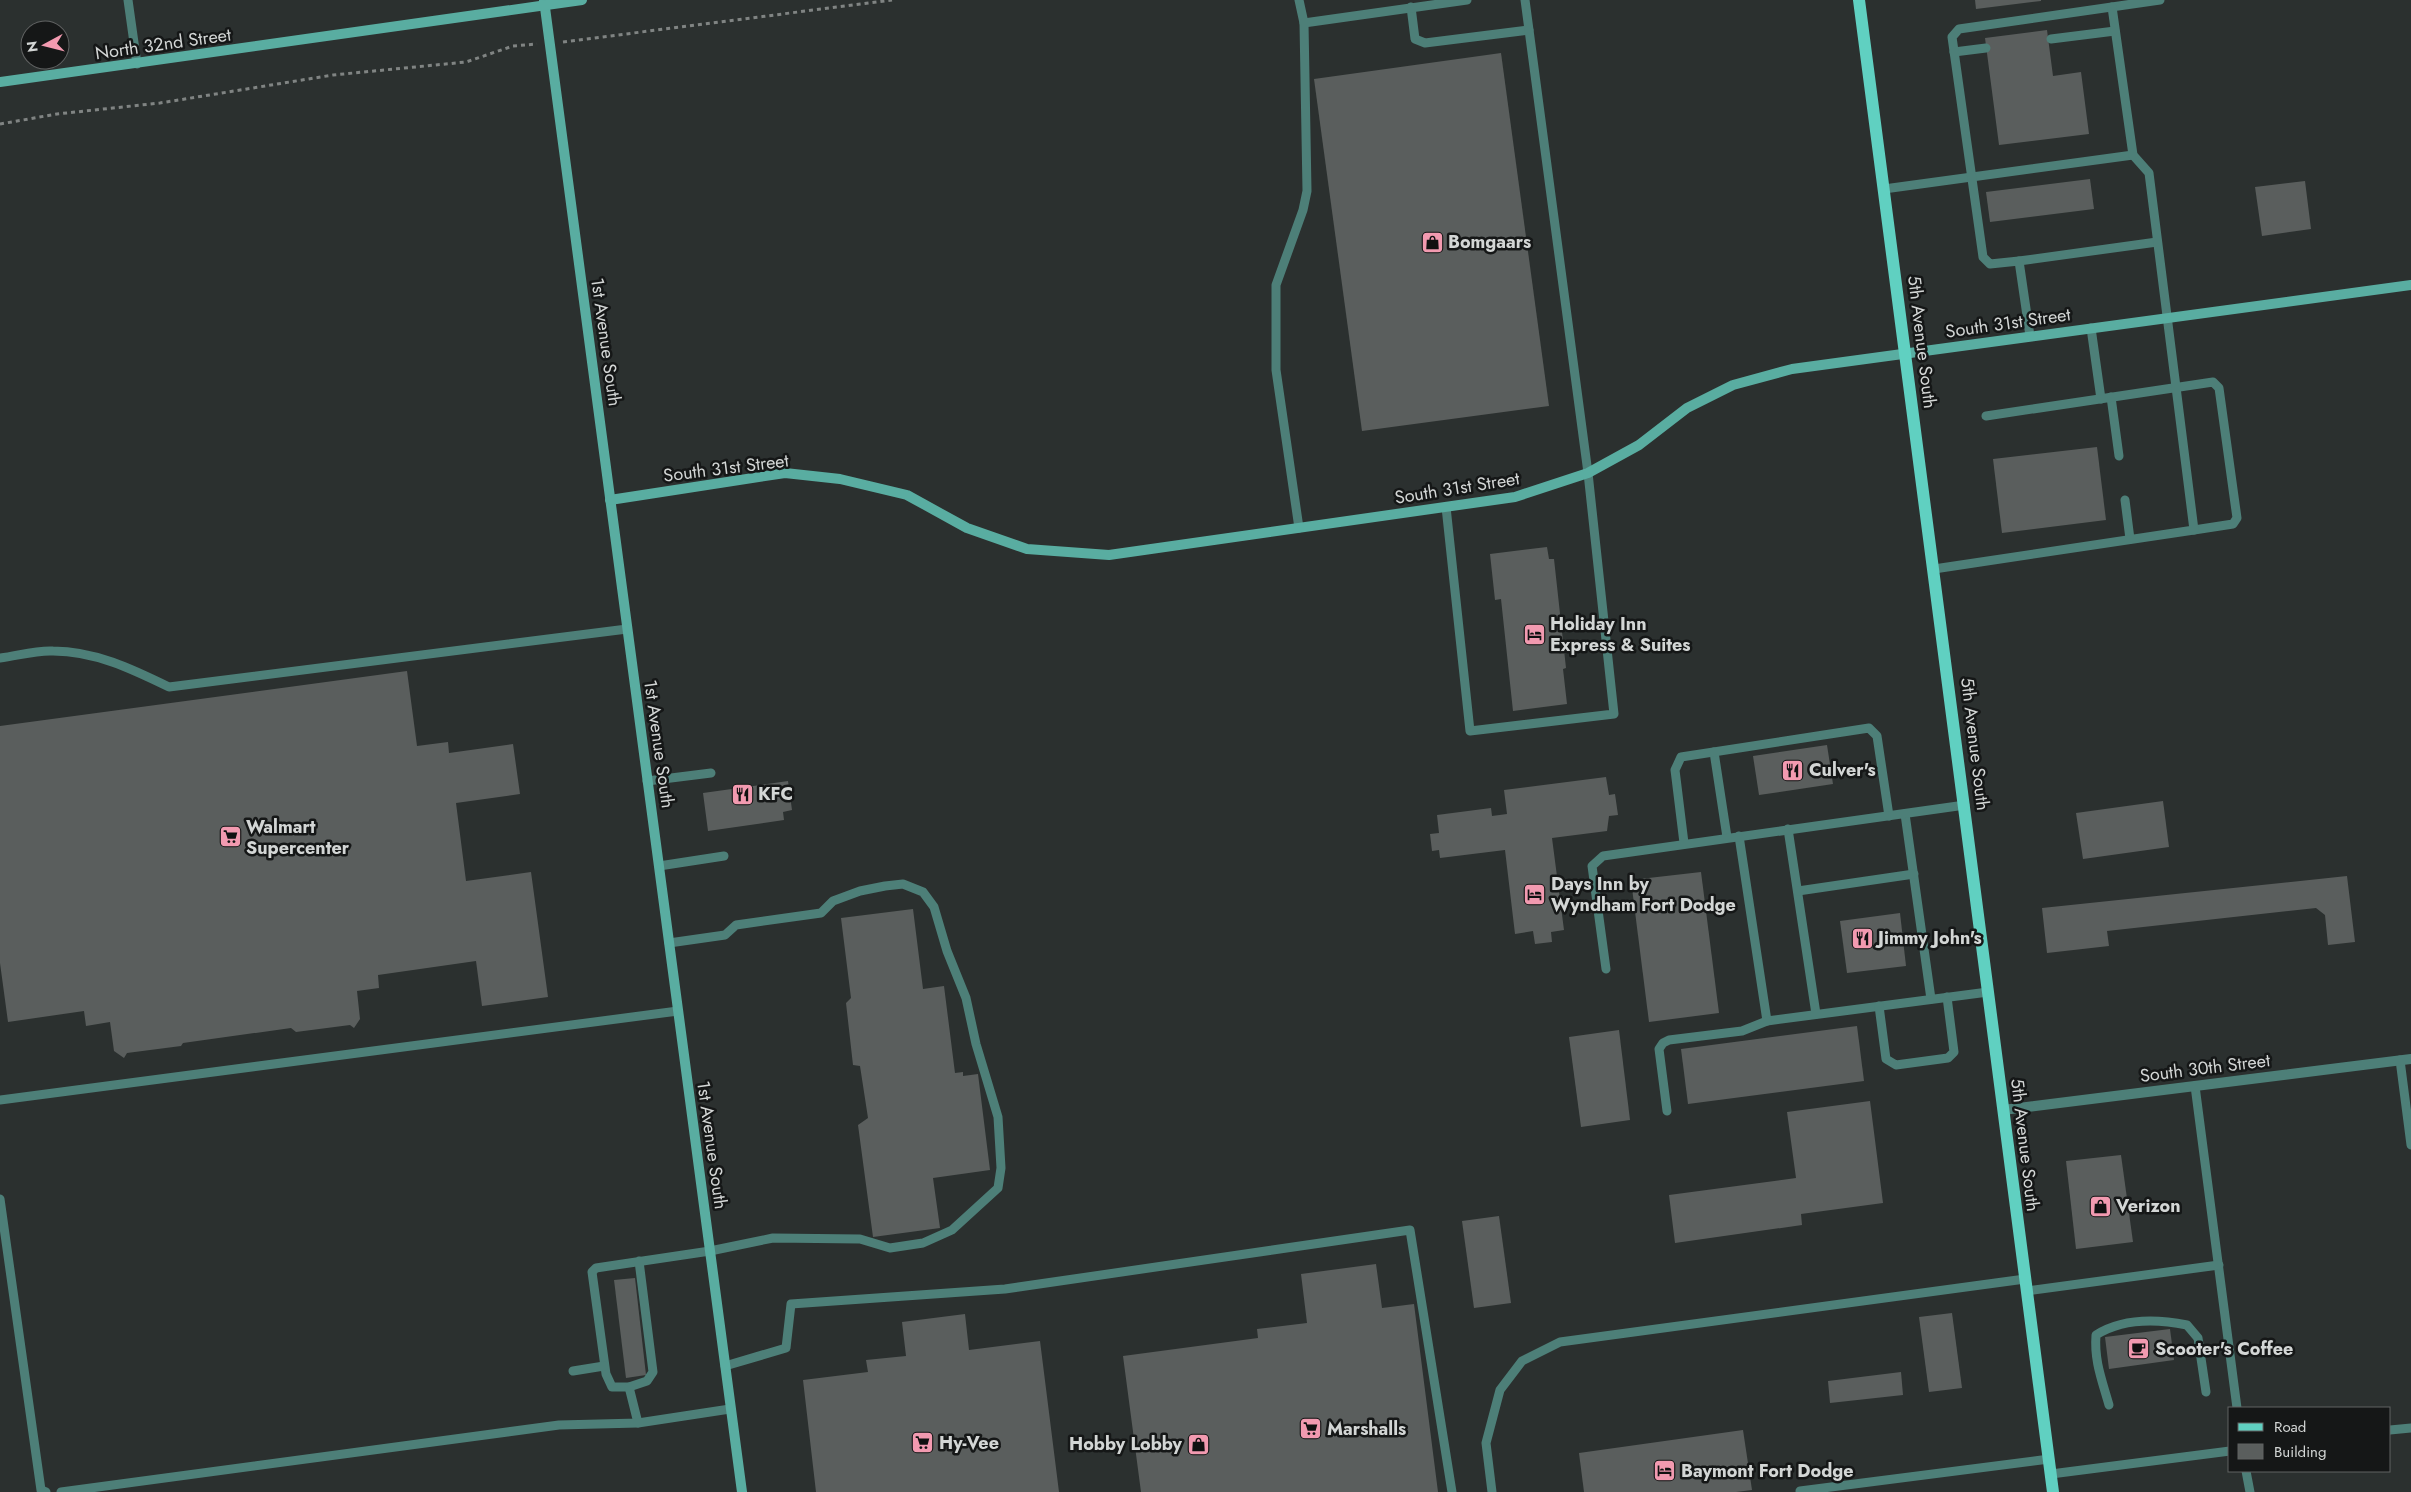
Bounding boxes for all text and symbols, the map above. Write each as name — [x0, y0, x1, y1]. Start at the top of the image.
north arrow — [20, 20, 70, 70]
street label: North 32nd Street — [93, 21, 233, 66]
text: N — [21, 40, 43, 53]
place label: Bomgaars — [1448, 229, 1531, 255]
shop icon: Bomgaars — [1420, 230, 1444, 254]
street label: 5th Avenue South — [1901, 274, 1943, 410]
street label: 1st Avenue South — [584, 276, 628, 408]
street label: South 31st Street — [1944, 301, 2073, 345]
street label: South 31st Street — [662, 447, 791, 489]
street label: South 31st Street — [1393, 465, 1522, 511]
place label: Holiday Inn Express & Suites — [1550, 611, 1691, 658]
hotel icon: Holiday Inn Express & Suites — [1522, 622, 1546, 646]
street label: 5th Avenue South — [1954, 676, 1996, 812]
street label: 1st Avenue South — [637, 678, 681, 810]
place label: Culver's — [1809, 757, 1876, 783]
restaurant icon: Culver's — [1781, 758, 1805, 782]
place label: KFC — [758, 781, 793, 807]
restaurant icon: KFC — [730, 782, 754, 806]
place label: Walmart Supercenter — [246, 814, 350, 861]
supermarket icon: Walmart Supercenter — [218, 825, 242, 849]
place label: Days Inn by Wyndham Fort Dodge — [1551, 871, 1736, 918]
hotel icon: Days Inn by Wyndham Fort Dodge — [1523, 882, 1547, 906]
place label: Jimmy John's — [1875, 925, 1982, 951]
restaurant icon: Jimmy John's — [1850, 926, 1874, 950]
street label: South 30th Street — [2138, 1047, 2272, 1089]
street label: 5th Avenue South — [2004, 1077, 2046, 1213]
street label: 1st Avenue South — [690, 1079, 734, 1211]
place label: Verizon — [2115, 1193, 2181, 1219]
shop icon: Verizon — [2088, 1194, 2112, 1218]
place label: Scooter's Coffee — [2155, 1336, 2293, 1362]
cafe icon: Scooter's Coffee — [2127, 1337, 2151, 1361]
legend — [2228, 1407, 2391, 1472]
place label: Marshalls — [1327, 1416, 1406, 1442]
text: Road — [2274, 1416, 2306, 1438]
supermarket icon: Marshalls — [1299, 1417, 1323, 1441]
place label: Hy-Vee — [939, 1430, 999, 1456]
supermarket icon: Hy-Vee — [911, 1431, 935, 1455]
place label: Hobby Lobby — [1069, 1431, 1183, 1457]
shop icon: Hobby Lobby — [1186, 1432, 1210, 1456]
text: Building — [2274, 1441, 2326, 1463]
place label: Baymont Fort Dodge — [1681, 1458, 1854, 1484]
hotel icon: Baymont Fort Dodge — [1653, 1459, 1677, 1483]

